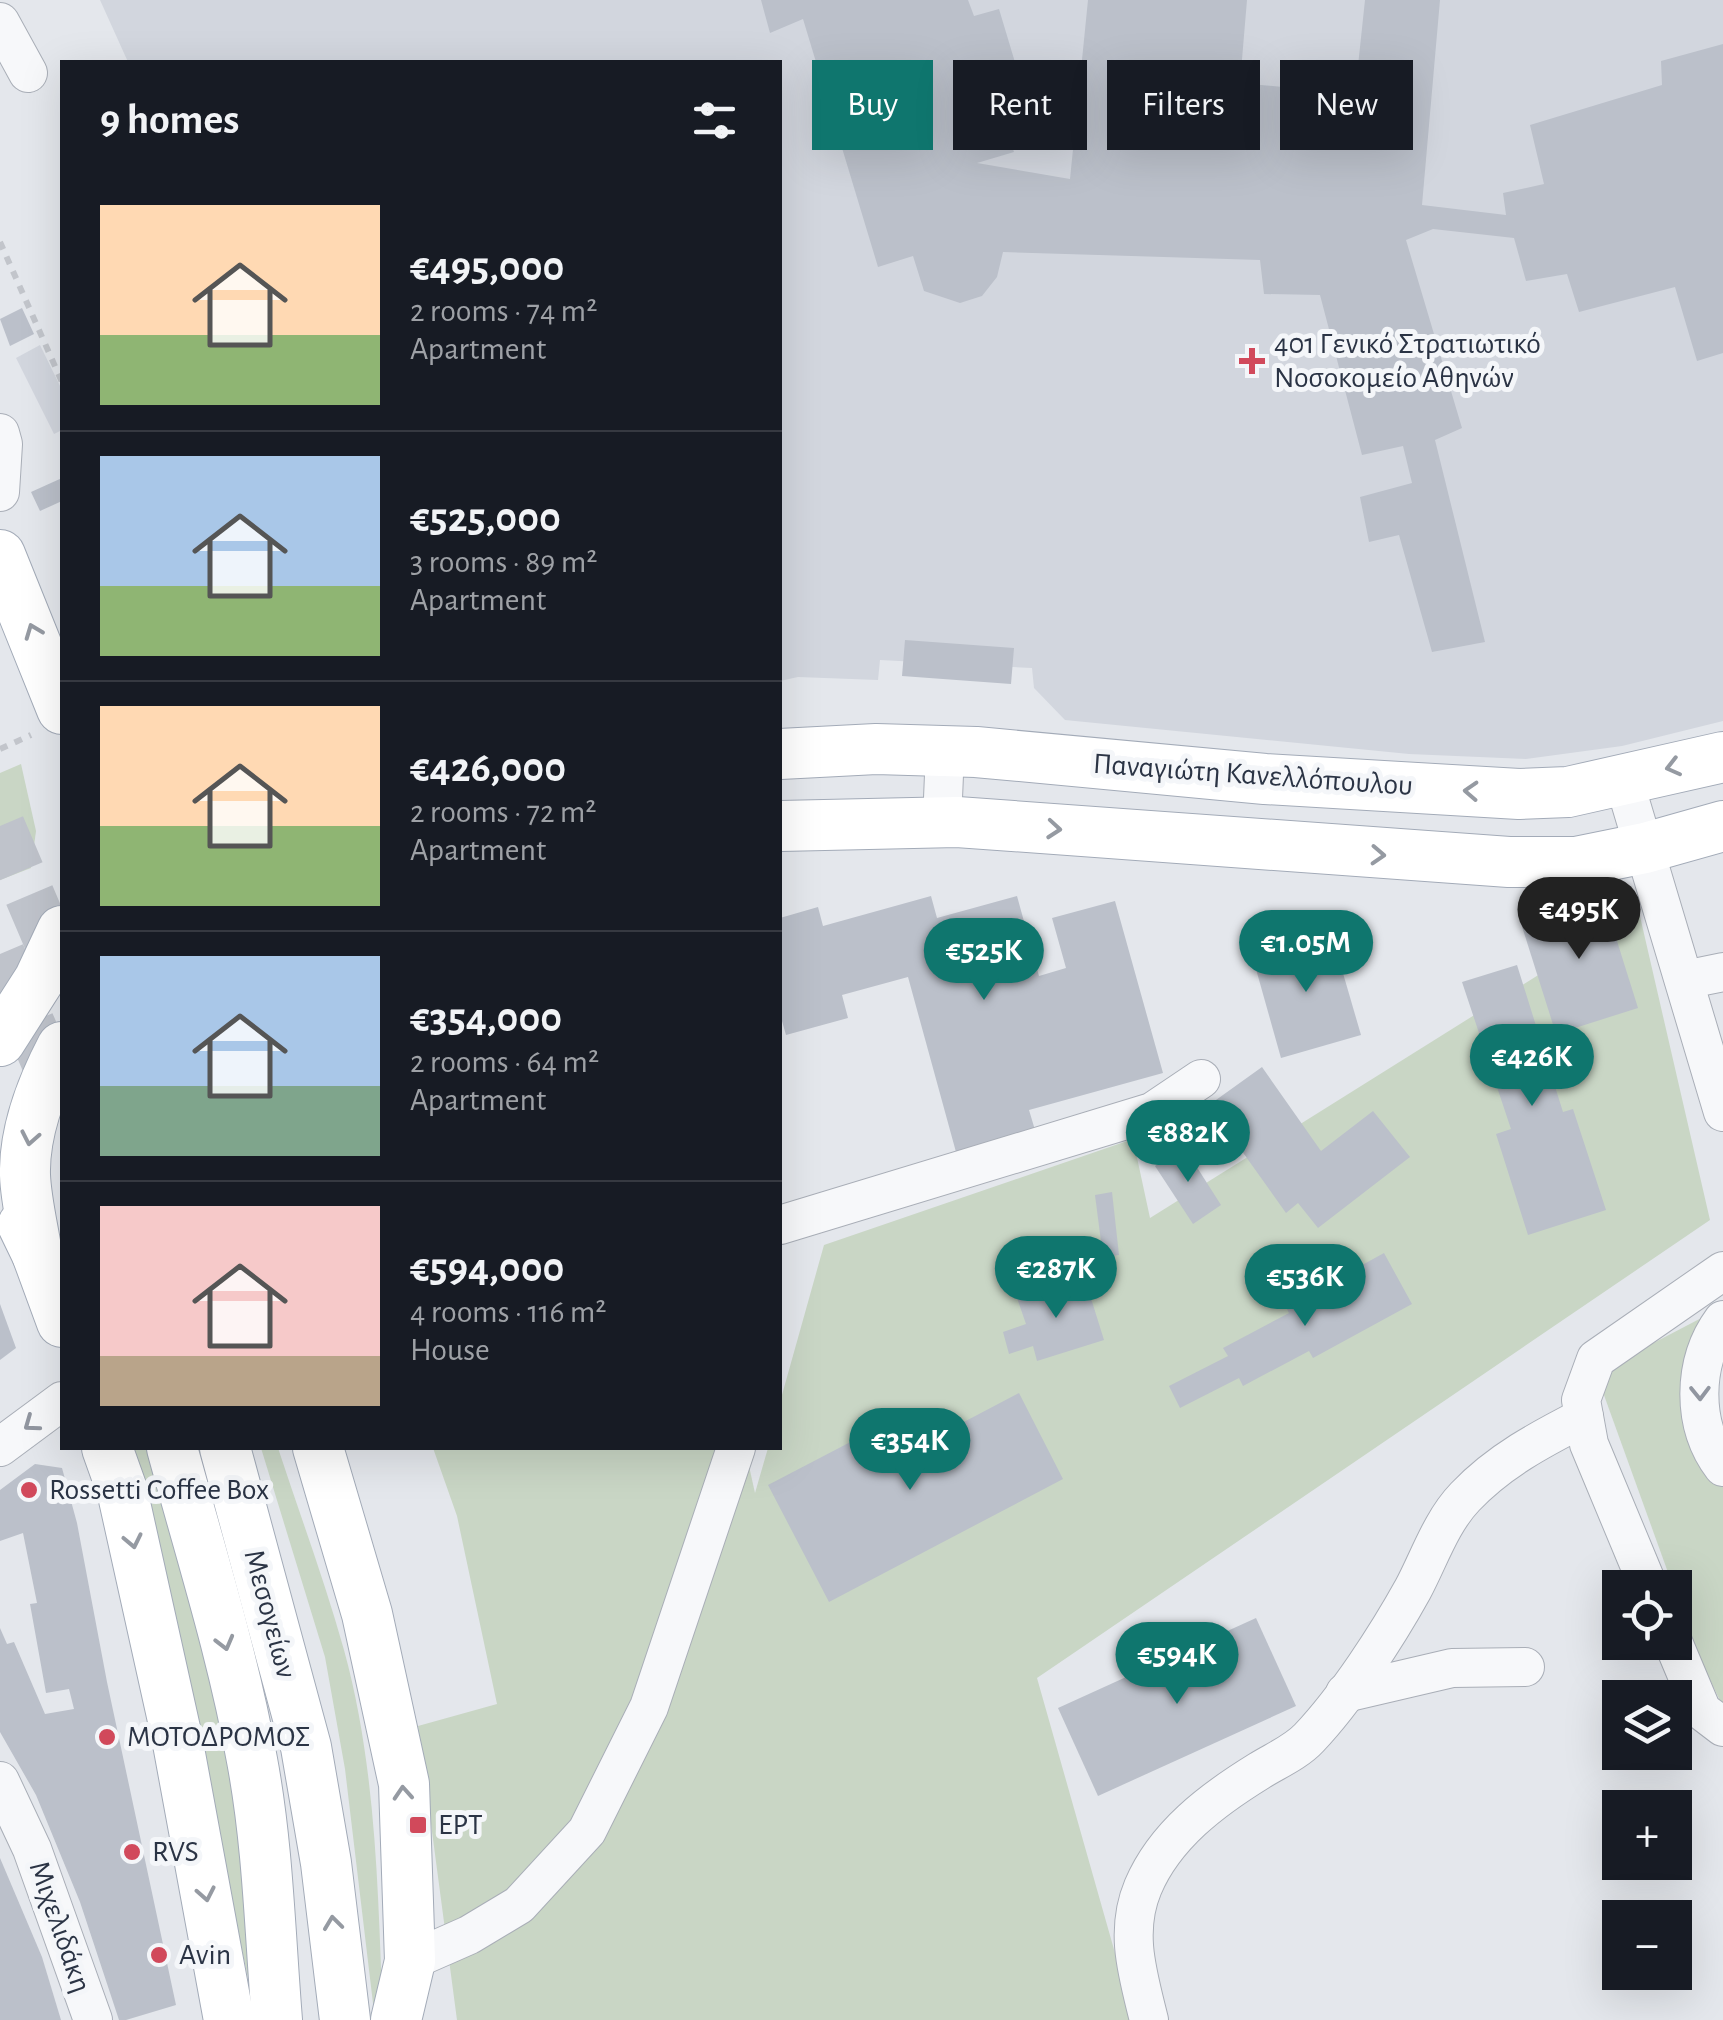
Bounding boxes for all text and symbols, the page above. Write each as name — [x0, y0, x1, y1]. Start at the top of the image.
chip: Buy — [812, 60, 933, 150]
chip: Rent — [953, 60, 1087, 150]
chip: Filters — [1107, 60, 1260, 150]
chip: New — [1280, 60, 1413, 150]
icon: filters — [687, 93, 742, 148]
text: 9 homes — [100, 99, 239, 141]
icon: home — [180, 245, 300, 365]
text: €495,000 — [410, 246, 564, 288]
text: 2 rooms · 74 m² — [410, 295, 597, 327]
place label: 401 Γενικό Στρατιωτικό Νοσοκομείο Αθηνών — [1274, 329, 1541, 393]
text: Apartment — [410, 333, 546, 365]
marker: 401 Γενικό Στρατιωτικό Νοσοκομείο Αθηνών — [1239, 348, 1265, 374]
icon: home — [180, 496, 300, 616]
text: €525,000 — [410, 497, 561, 539]
text: 3 rooms · 89 m² — [410, 546, 597, 578]
text: Apartment — [410, 584, 546, 616]
one-way arrow — [24, 623, 44, 641]
icon: home — [180, 746, 300, 866]
text: €426,000 — [410, 747, 566, 789]
street label: Παναγιώτη Κανελλόπουλου — [1092, 749, 1414, 801]
one-way arrow — [1665, 756, 1682, 777]
one-way arrow — [1462, 781, 1478, 802]
text: 2 rooms · 72 m² — [410, 796, 597, 828]
one-way arrow — [1047, 818, 1063, 840]
text: Apartment — [410, 834, 546, 866]
one-way arrow — [1371, 843, 1387, 865]
pin: €495K — [1509, 877, 1649, 962]
text: €495K — [1539, 893, 1619, 925]
pin: €1.05M — [1225, 910, 1387, 995]
pin: €525K — [914, 918, 1054, 1003]
text: €1.05M — [1261, 926, 1351, 958]
text: €525K — [946, 934, 1022, 966]
icon: home — [180, 996, 300, 1116]
text: €354,000 — [410, 997, 562, 1039]
pin: €426K — [1462, 1024, 1602, 1109]
text: €426K — [1492, 1040, 1572, 1072]
text: 2 rooms · 64 m² — [410, 1046, 599, 1078]
text: Apartment — [410, 1084, 546, 1116]
pin: €882K — [1118, 1100, 1258, 1185]
text: €882K — [1148, 1116, 1228, 1148]
one-way arrow — [20, 1129, 41, 1146]
pin: €287K — [986, 1236, 1126, 1321]
pin: €536K — [1235, 1244, 1375, 1329]
icon: home — [180, 1246, 300, 1366]
text: €594,000 — [410, 1247, 564, 1289]
text: €287K — [1017, 1252, 1095, 1284]
text: €536K — [1267, 1260, 1343, 1292]
text: 4 rooms · 116 m² — [410, 1296, 607, 1328]
text: House — [410, 1334, 490, 1366]
one-way arrow — [1689, 1386, 1711, 1402]
pin: €354K — [840, 1408, 980, 1493]
one-way arrow — [24, 1412, 42, 1430]
text: €354K — [871, 1424, 949, 1456]
place label: Rossetti Coffee Box — [49, 1475, 269, 1505]
marker: Rossetti Coffee Box — [18, 1479, 40, 1501]
one-way arrow — [121, 1532, 142, 1549]
street label: Μεσογείων — [238, 1546, 302, 1682]
map controls — [1602, 1570, 1692, 1990]
button: locate — [1602, 1570, 1692, 1660]
pin: €594K — [1107, 1622, 1247, 1707]
one-way arrow — [213, 1634, 234, 1651]
text: €594K — [1137, 1638, 1217, 1670]
button: layers — [1602, 1680, 1692, 1770]
place label: ΜΟΤΟΔΡΟΜΟΣ — [127, 1722, 310, 1752]
marker: ΜΟΤΟΔΡΟΜΟΣ — [96, 1726, 118, 1748]
one-way arrow — [393, 1785, 415, 1801]
button: + — [1602, 1790, 1692, 1880]
place label: ΕΡΤ — [438, 1810, 483, 1840]
marker: ΕΡΤ — [407, 1814, 429, 1836]
place label: RVS — [152, 1837, 199, 1867]
marker: RVS — [121, 1841, 143, 1863]
street label: Μιχελιδάκη — [24, 1858, 96, 1996]
one-way arrow — [194, 1885, 215, 1902]
button: − — [1602, 1900, 1692, 1990]
one-way arrow — [324, 1915, 345, 1932]
place label: Avin — [179, 1940, 231, 1970]
marker: Avin — [148, 1944, 170, 1966]

